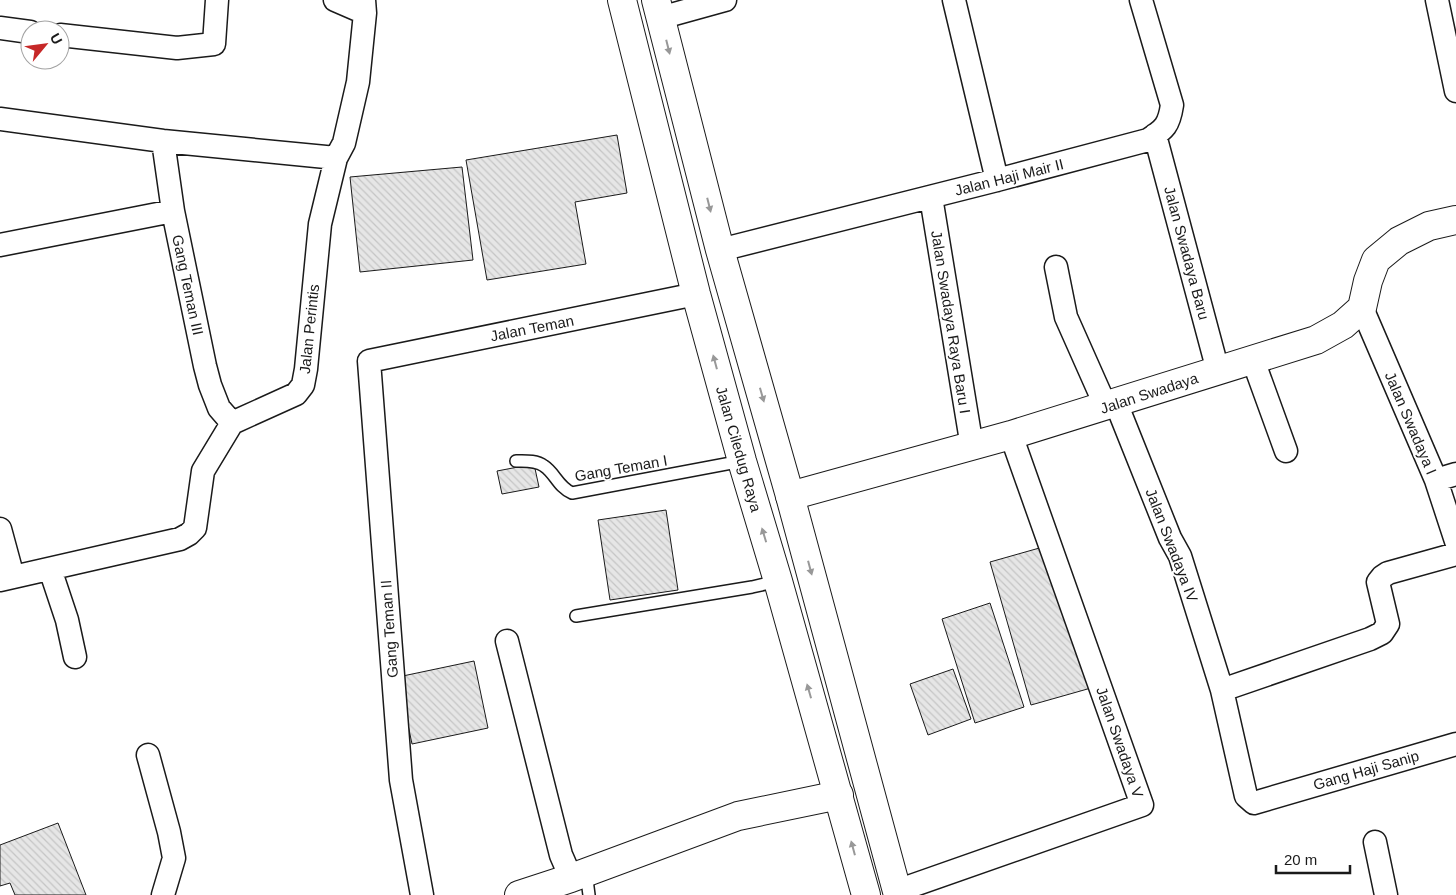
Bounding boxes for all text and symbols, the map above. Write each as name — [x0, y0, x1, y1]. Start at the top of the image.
north arrow — [20, 20, 70, 70]
text: U — [47, 30, 66, 47]
one-way arrow — [664, 40, 672, 55]
street label: Jalan Haji Mair II — [953, 155, 1065, 199]
street label: Jalan Swadaya Baru — [1161, 184, 1213, 322]
one-way arrow — [705, 197, 713, 212]
street label: Jalan Swadaya Raya Baru I — [928, 229, 974, 415]
street label: Gang Teman III — [169, 233, 207, 337]
street label: Jalan Perintis — [296, 283, 322, 375]
street label: Jalan Teman — [489, 312, 575, 344]
one-way arrow — [710, 355, 718, 370]
street label: Jalan Swadaya — [1098, 369, 1201, 417]
street label: Jalan Swadaya I — [1382, 369, 1440, 477]
street label: Jalan Ciledug Raya — [713, 384, 765, 514]
one-way arrow — [758, 387, 766, 402]
street label: Gang Teman I — [573, 451, 669, 485]
street label: Jalan Swadaya IV — [1143, 486, 1201, 604]
one-way arrow — [759, 528, 767, 543]
one-way arrow — [806, 561, 814, 576]
street label: Gang Teman II — [377, 579, 401, 679]
one-way arrow — [805, 684, 813, 699]
street label: Jalan Swadaya V — [1093, 684, 1147, 800]
street label: Gang Haji Sanip — [1311, 747, 1421, 793]
one-way arrow — [849, 840, 857, 855]
scale bar — [1276, 842, 1350, 874]
text: 20 m — [1284, 851, 1317, 868]

